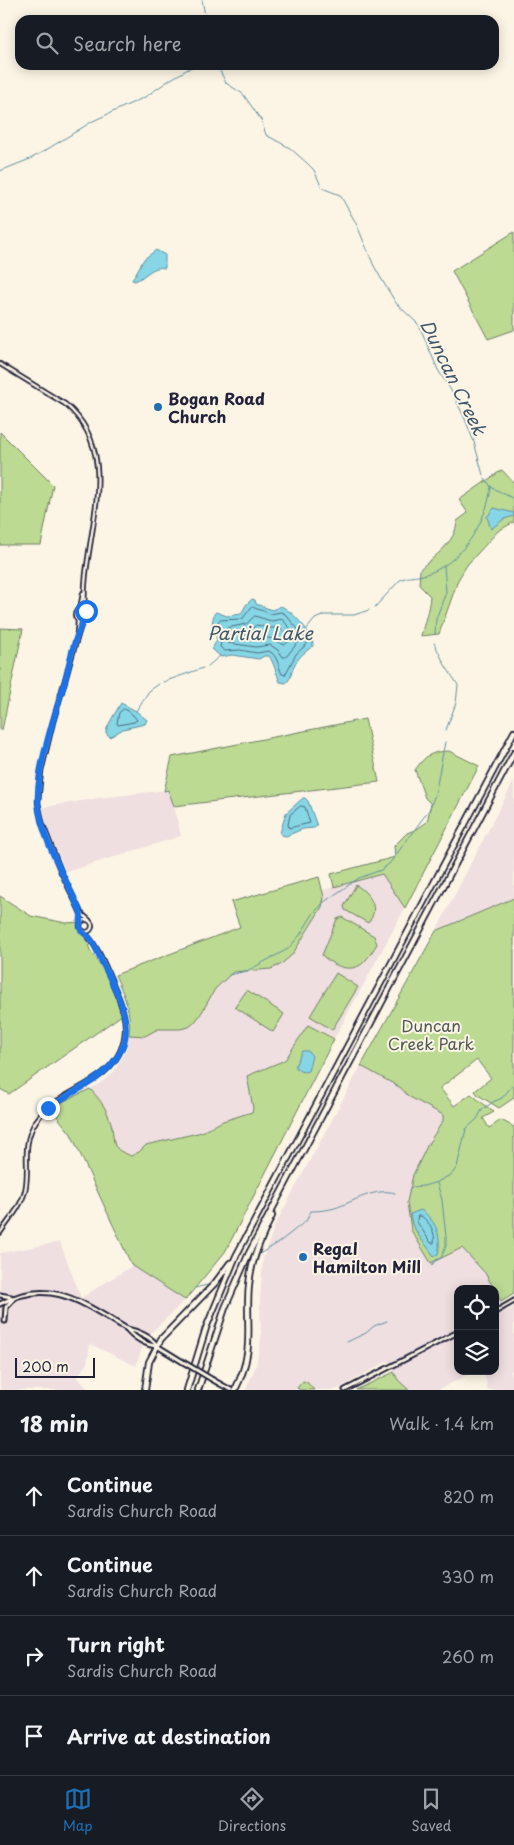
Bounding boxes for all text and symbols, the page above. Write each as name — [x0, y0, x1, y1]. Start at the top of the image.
search box — [15, 15, 499, 70]
icon: search — [33, 29, 61, 57]
text: Search here — [73, 29, 182, 57]
water label: Duncan Creek — [414, 314, 494, 441]
place label: Bogan Road Church — [168, 386, 265, 428]
marker: Bogan Road Church — [152, 401, 164, 413]
route start — [75, 600, 98, 623]
water label: Partial Lake — [207, 619, 315, 646]
park label: Duncan Creek Park — [388, 1013, 475, 1055]
route end — [37, 1097, 60, 1120]
place label: Regal Hamilton Mill — [313, 1236, 421, 1278]
marker: Regal Hamilton Mill — [297, 1251, 309, 1263]
map controls — [454, 1285, 499, 1375]
button: locate — [454, 1285, 499, 1330]
button: layers — [454, 1330, 499, 1375]
scale bar — [15, 1355, 95, 1378]
text: 200 m — [22, 1356, 69, 1377]
text: 18 min — [20, 1407, 89, 1439]
text: Walk · 1.4 km — [389, 1411, 494, 1435]
text: Continue — [67, 1470, 153, 1498]
icon: ahead — [20, 1482, 48, 1510]
text: 820 m — [443, 1484, 494, 1508]
text: Sardis Church Road — [67, 1498, 217, 1522]
text: Continue — [67, 1550, 153, 1578]
icon: ahead — [20, 1562, 48, 1590]
text: 330 m — [441, 1564, 494, 1588]
text: Sardis Church Road — [67, 1578, 217, 1602]
text: Turn right — [67, 1630, 165, 1658]
icon: right — [20, 1642, 48, 1670]
text: 260 m — [442, 1644, 494, 1668]
text: Sardis Church Road — [67, 1658, 217, 1682]
icon: arrive — [20, 1722, 48, 1750]
text: Arrive at destination — [67, 1722, 271, 1750]
tab: Map — [63, 1785, 93, 1836]
tab: Directions — [218, 1785, 286, 1836]
tab: Saved — [412, 1785, 451, 1836]

